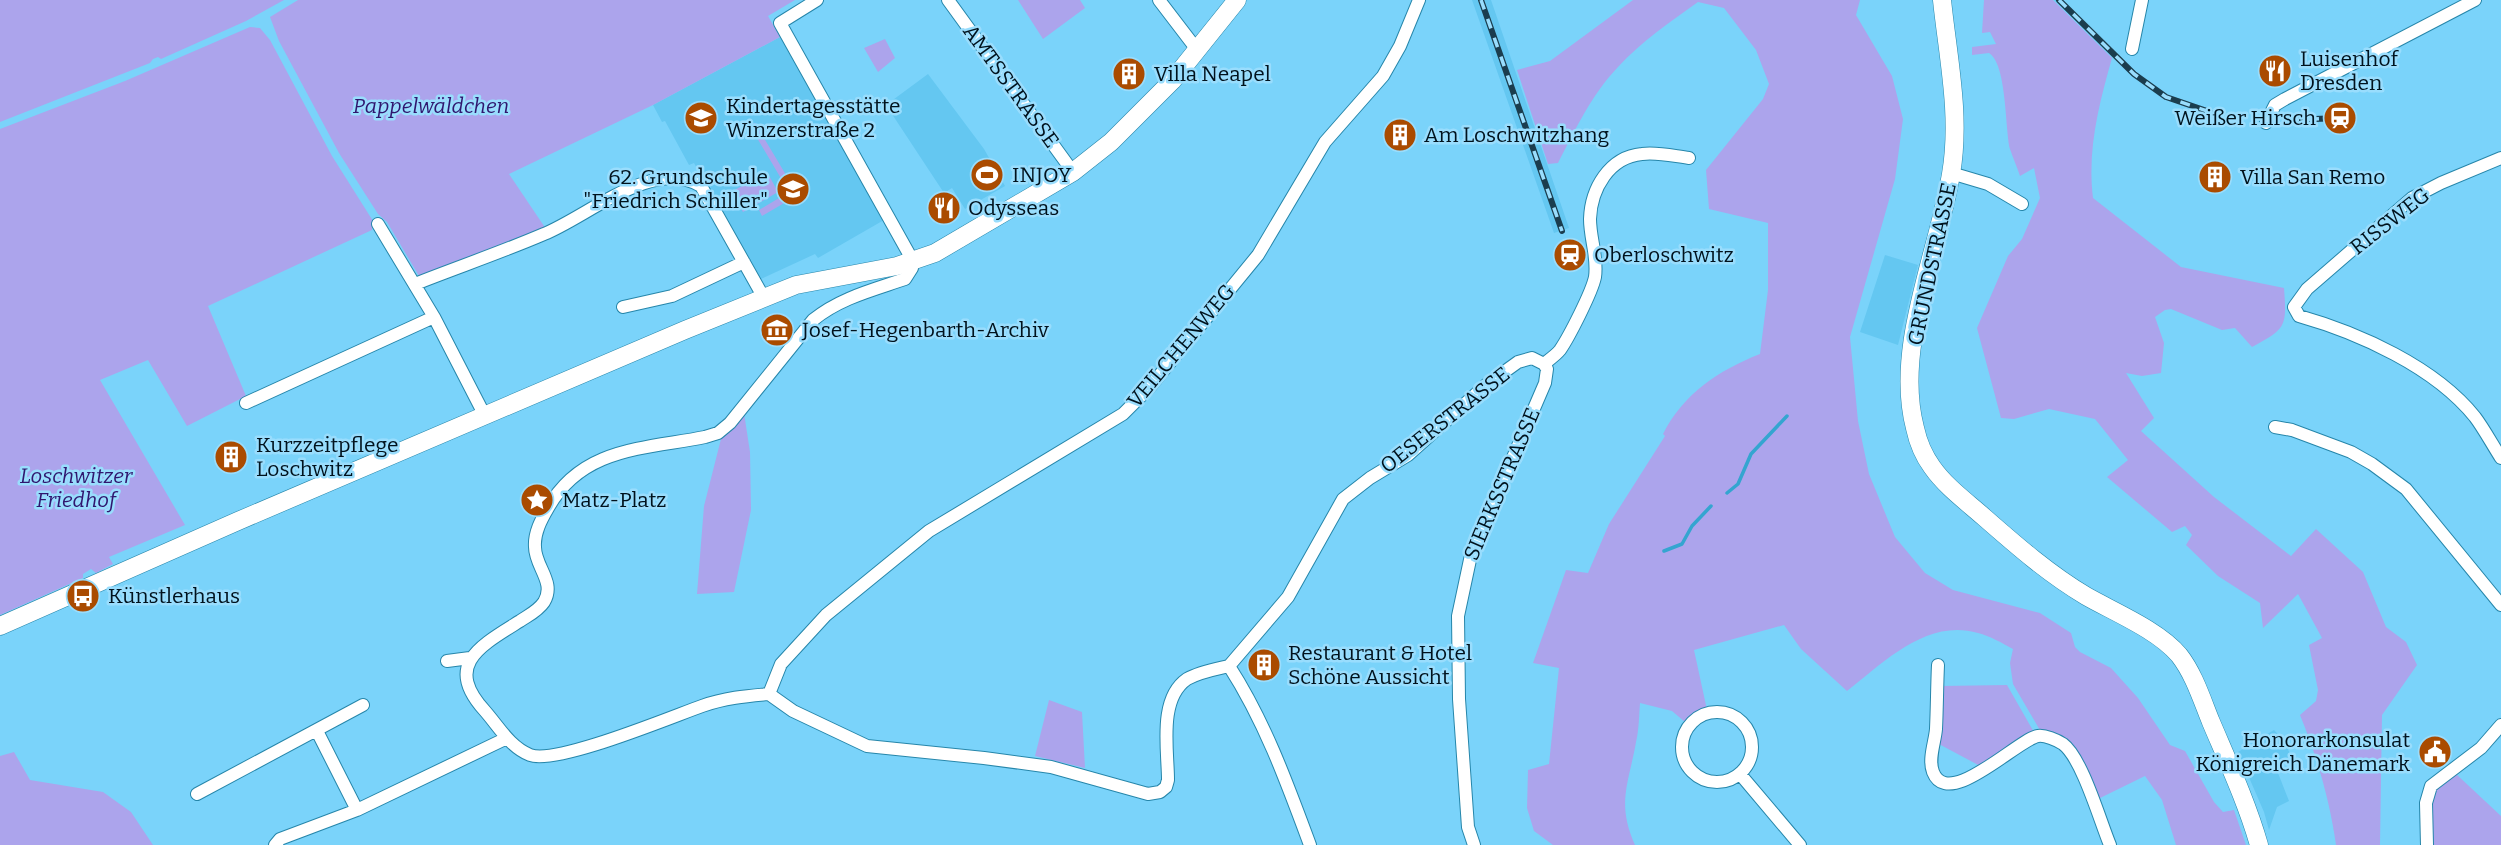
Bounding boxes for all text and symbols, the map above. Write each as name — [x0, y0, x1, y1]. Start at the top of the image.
street label: AMTSSTRASSE — [957, 19, 1065, 153]
place label: Luisenhof Dresden — [2300, 46, 2399, 96]
restaurant icon: Luisenhof Dresden — [2256, 52, 2294, 90]
building icon: Villa Neapel — [1110, 55, 1148, 93]
place label: Villa Neapel — [1154, 61, 1271, 87]
park label: Pappelwäldchen — [353, 93, 509, 119]
place label: Kindertagesstätte Winzerstraße 2 — [726, 93, 901, 143]
school or university icon: Kindertagesstätte Winzerstraße 2 — [682, 99, 720, 137]
station icon: Weißer Hirsch — [2321, 99, 2359, 137]
place label: Weißer Hirsch — [2174, 105, 2316, 131]
building icon: Am Loschwitzhang — [1381, 116, 1419, 154]
place label: Am Loschwitzhang — [1424, 122, 1609, 148]
sports icon: INJOY — [968, 156, 1006, 194]
building icon: Villa San Remo — [2196, 158, 2234, 196]
place label: INJOY — [1012, 162, 1072, 188]
place label: 62. Grundschule "Friedrich Schiller" — [583, 164, 768, 214]
place label: Villa San Remo — [2240, 164, 2385, 190]
school or university icon: 62. Grundschule "Friedrich Schiller" — [774, 170, 812, 208]
street label: GRUNDSTRASSE — [1902, 180, 1962, 348]
street label: RISSWEG — [2345, 182, 2435, 260]
restaurant icon: Odysseas — [925, 189, 963, 227]
place label: Odysseas — [968, 195, 1059, 221]
station icon: Oberloschwitz — [1551, 236, 1589, 274]
place label: Oberloschwitz — [1594, 242, 1734, 268]
street label: VEILCHENWEG — [1122, 279, 1240, 413]
museum icon: Josef-Hegenbarth-Archiv — [758, 311, 796, 349]
place label: Josef-Hegenbarth-Archiv — [801, 317, 1050, 343]
street label: OESERSTRASSE — [1375, 361, 1515, 479]
street label: SIERKSSTRASSE — [1458, 404, 1546, 564]
place label: Kurzzeitpflege Loschwitz — [256, 432, 399, 482]
building icon: Kurzzeitpflege Loschwitz — [212, 438, 250, 476]
park label: Loschwitzer Friedhof — [20, 463, 134, 513]
place icon: Matz-Platz — [518, 481, 556, 519]
place label: Matz-Platz — [562, 487, 666, 513]
bus stop icon: Künstlerhaus — [64, 577, 102, 615]
place label: Künstlerhaus — [108, 583, 240, 609]
place label: Restaurant & Hotel Schöne Aussicht — [1288, 640, 1472, 690]
building icon: Restaurant & Hotel Schöne Aussicht — [1245, 646, 1283, 684]
place label: Honorarkonsulat Königreich Dänemark — [2196, 727, 2410, 777]
public building icon: Honorarkonsulat Königreich Dänemark — [2416, 733, 2454, 771]

